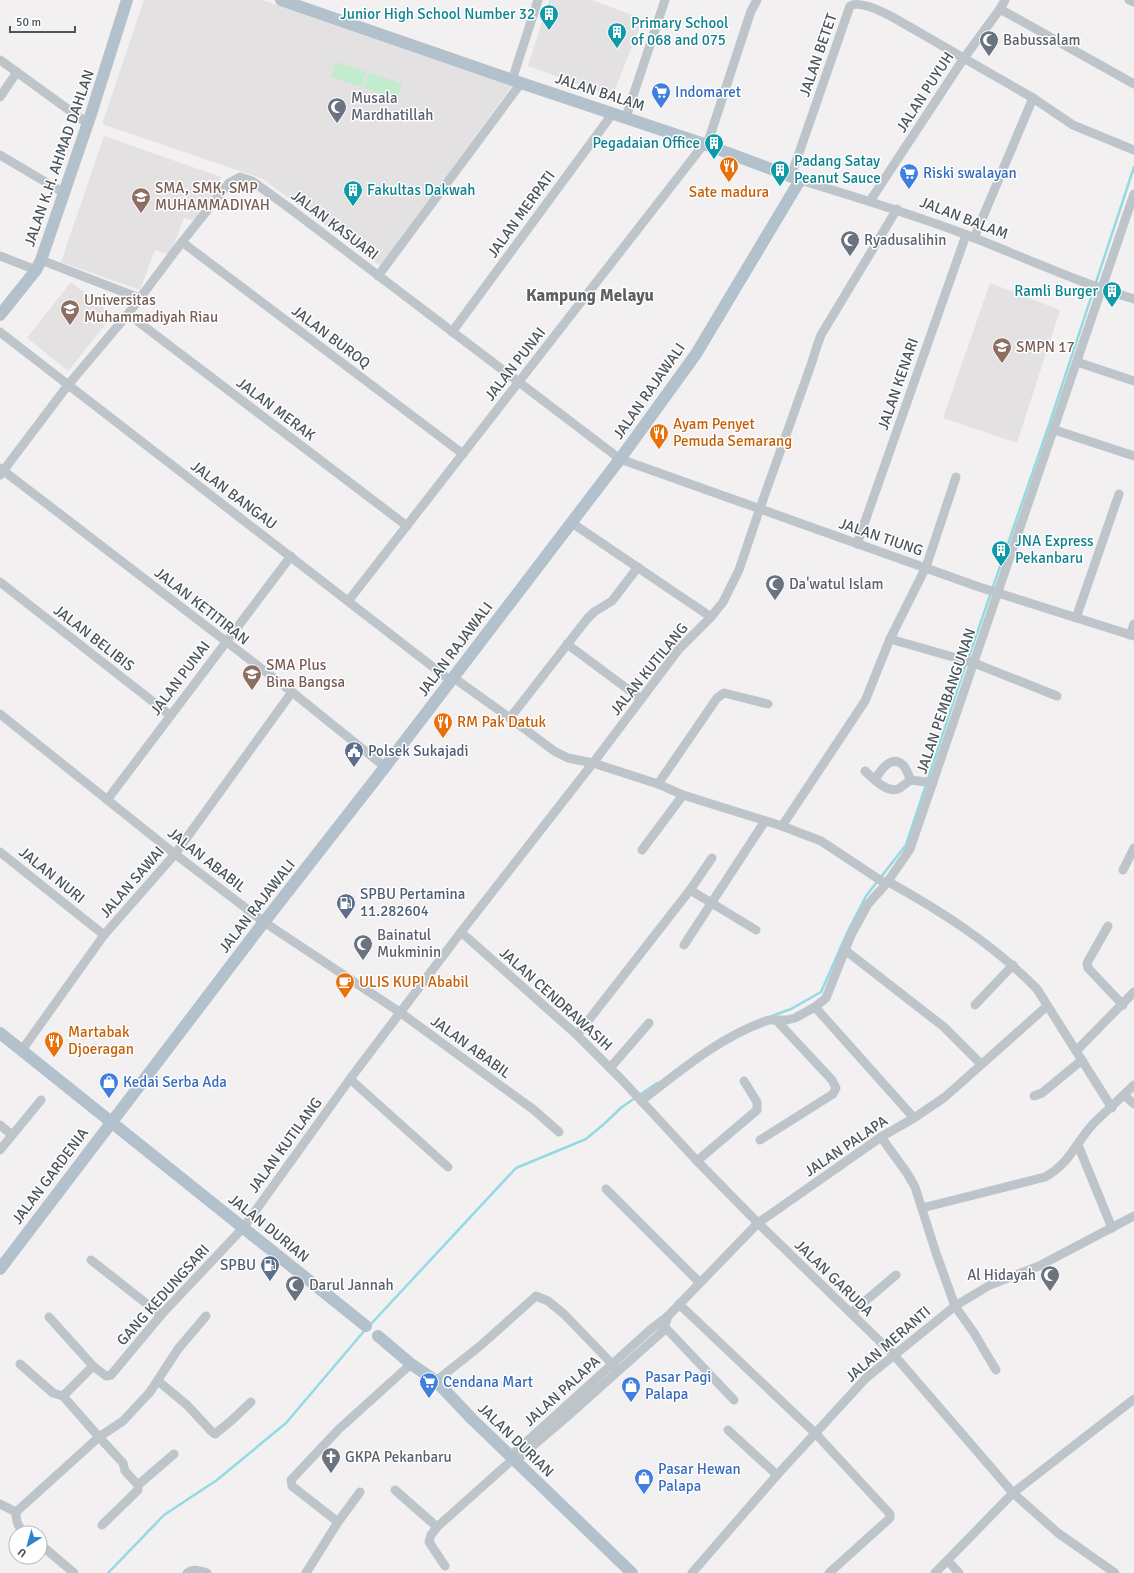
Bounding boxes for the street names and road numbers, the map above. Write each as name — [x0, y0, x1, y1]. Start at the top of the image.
street label: JALAN BETET — [795, 10, 841, 99]
street label: JALAN PUYUH — [892, 48, 958, 136]
street label: JALAN K.H. AHMAD DAHLAN — [20, 67, 98, 249]
street label: JALAN BALAM — [553, 69, 647, 115]
street label: JALAN MERPATI — [483, 167, 559, 261]
street label: JALAN KASUARI — [288, 186, 382, 264]
street label: JALAN BALAM — [917, 193, 1011, 243]
street label: JALAN BUROQ — [288, 302, 374, 372]
street label: JALAN PUNAI — [481, 324, 549, 404]
street label: JALAN KENARI — [874, 336, 922, 432]
street label: JALAN RAJAWALI — [609, 339, 689, 443]
street label: JALAN MERAK — [233, 374, 319, 444]
street label: JALAN BANGAU — [187, 457, 281, 533]
street label: JALAN TIUNG — [837, 514, 925, 560]
street label: JALAN KETITIRAN — [151, 563, 253, 649]
street label: JALAN RAJAWALI — [414, 598, 496, 700]
street label: JALAN BELIBIS — [50, 601, 138, 675]
street label: JALAN KUTILANG — [606, 619, 692, 719]
street label: JALAN PEMBANGUNAN — [913, 626, 979, 776]
street label: JALAN PUNAI — [146, 637, 214, 719]
street label: JALAN ABABIL — [164, 824, 250, 896]
street label: JALAN NURI — [15, 843, 89, 907]
street label: JALAN SAWAI — [96, 843, 168, 921]
street label: JALAN RAJAWALI — [215, 856, 299, 956]
street label: JALAN CENDRAWASIH — [496, 944, 616, 1054]
street label: JALAN ABABIL — [427, 1012, 515, 1082]
street label: JALAN KUTILANG — [244, 1094, 326, 1196]
street label: JALAN PALAPA — [801, 1112, 891, 1180]
street label: JALAN GARDENIA — [8, 1124, 92, 1228]
street label: JALAN DURIAN — [225, 1190, 313, 1266]
street label: JALAN GARUDA — [791, 1236, 877, 1320]
street label: GANG KEDUNGSARI — [113, 1241, 213, 1349]
street label: JALAN MERANTI — [842, 1302, 934, 1386]
street label: JALAN PALAPA — [520, 1352, 604, 1430]
street label: JALAN DURIAN — [474, 1399, 558, 1481]

